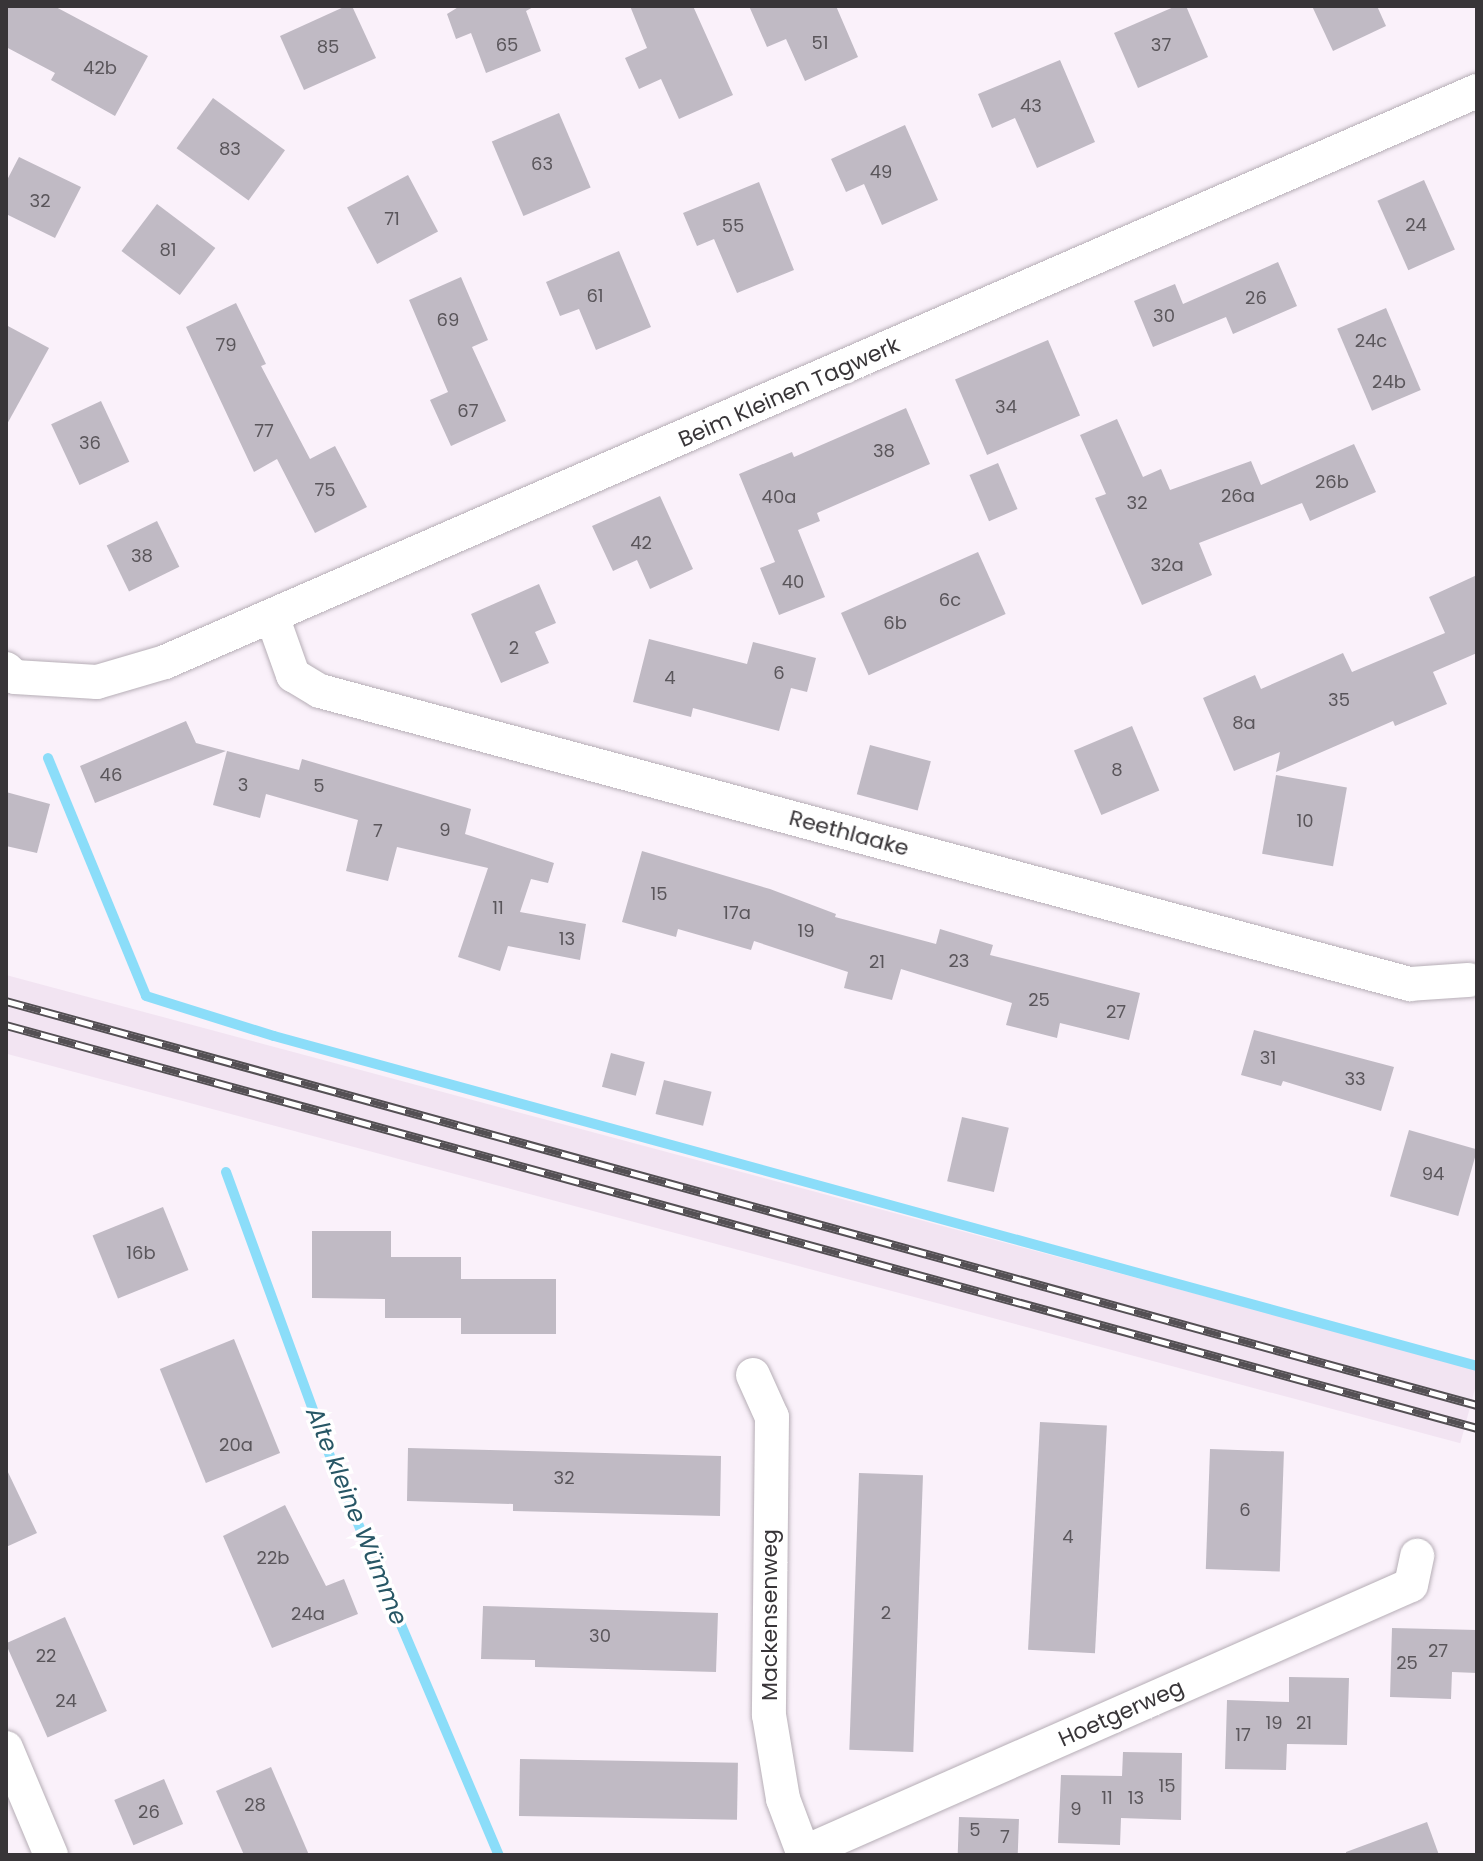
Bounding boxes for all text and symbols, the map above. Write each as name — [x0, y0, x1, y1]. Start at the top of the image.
house number: 51 — [811, 32, 829, 54]
house number: 65 — [496, 34, 518, 56]
house number: 37 — [1151, 34, 1171, 56]
house number: 85 — [317, 36, 339, 58]
house number: 42b — [83, 57, 117, 79]
house number: 43 — [1020, 95, 1042, 117]
house number: 83 — [219, 138, 241, 160]
house number: 63 — [531, 153, 553, 175]
house number: 49 — [870, 161, 892, 183]
house number: 32 — [30, 190, 50, 212]
house number: 71 — [384, 208, 400, 230]
house number: 24 — [1405, 214, 1427, 236]
house number: 55 — [722, 215, 744, 237]
house number: 81 — [159, 239, 177, 261]
house number: 61 — [586, 285, 604, 307]
house number: 26 — [1245, 287, 1267, 309]
house number: 30 — [1153, 305, 1175, 327]
house number: 69 — [437, 309, 459, 331]
house number: 24c — [1355, 330, 1387, 352]
street label: Beim Kleinen Tagwerk — [674, 331, 904, 453]
house number: 79 — [215, 334, 237, 356]
house number: 24b — [1372, 371, 1406, 393]
house number: 34 — [995, 396, 1017, 418]
house number: 67 — [457, 400, 479, 422]
house number: 77 — [254, 420, 274, 442]
house number: 36 — [79, 432, 101, 454]
house number: 38 — [873, 440, 895, 462]
house number: 26b — [1315, 471, 1349, 493]
house number: 75 — [314, 479, 336, 501]
house number: 26a — [1221, 485, 1255, 507]
house number: 40a — [762, 486, 796, 508]
house number: 32 — [1127, 492, 1147, 514]
house number: 42 — [630, 532, 652, 554]
house number: 38 — [131, 545, 153, 567]
house number: 32a — [1150, 554, 1184, 576]
house number: 40 — [782, 571, 804, 593]
house number: 6c — [939, 589, 961, 611]
house number: 6b — [883, 612, 907, 634]
house number: 2 — [509, 637, 519, 659]
house number: 6 — [773, 662, 785, 684]
house number: 4 — [664, 667, 676, 689]
house number: 35 — [1328, 689, 1350, 711]
house number: 8a — [1232, 712, 1256, 734]
house number: 8 — [1111, 759, 1123, 781]
house number: 46 — [100, 764, 122, 786]
house number: 3 — [238, 774, 248, 796]
house number: 5 — [313, 775, 325, 797]
street label: Reethlaake — [786, 804, 912, 862]
house number: 10 — [1296, 810, 1314, 832]
house number: 9 — [439, 819, 451, 841]
house number: 7 — [373, 820, 383, 842]
house number: 15 — [650, 883, 668, 905]
house number: 11 — [492, 897, 504, 919]
house number: 17a — [723, 902, 751, 924]
house number: 19 — [797, 920, 815, 942]
house number: 13 — [559, 928, 575, 950]
house number: 23 — [949, 950, 969, 972]
house number: 21 — [869, 951, 885, 973]
house number: 25 — [1028, 989, 1050, 1011]
house number: 27 — [1106, 1001, 1126, 1023]
house number: 31 — [1260, 1047, 1276, 1069]
house number: 33 — [1344, 1068, 1366, 1090]
house number: 94 — [1422, 1163, 1444, 1185]
house number: 16b — [126, 1242, 156, 1264]
water label: Alte kleine Wümme — [300, 1403, 414, 1629]
house number: 20a — [219, 1434, 253, 1456]
house number: 32 — [554, 1467, 574, 1489]
house number: 6 — [1239, 1499, 1251, 1521]
house number: 4 — [1062, 1526, 1074, 1548]
street label: Mackensenweg — [757, 1529, 783, 1701]
house number: 22b — [257, 1547, 289, 1569]
house number: 2 — [881, 1602, 891, 1624]
house number: 24a — [291, 1603, 325, 1625]
house number: 30 — [589, 1625, 611, 1647]
house number: 27 — [1428, 1640, 1448, 1662]
house number: 22 — [36, 1645, 56, 1667]
house number: 25 — [1396, 1652, 1418, 1674]
street label: Hoetgerweg — [1054, 1674, 1188, 1752]
house number: 24 — [55, 1690, 77, 1712]
house number: 19 — [1265, 1712, 1283, 1734]
house number: 21 — [1296, 1712, 1312, 1734]
house number: 17 — [1235, 1724, 1251, 1746]
house number: 15 — [1158, 1775, 1176, 1797]
house number: 11 — [1101, 1787, 1113, 1809]
house number: 13 — [1128, 1787, 1144, 1809]
house number: 28 — [244, 1794, 266, 1816]
house number: 9 — [1070, 1798, 1082, 1820]
house number: 26 — [138, 1801, 160, 1823]
house number: 5 — [969, 1819, 981, 1841]
house number: 7 — [1000, 1826, 1010, 1848]

